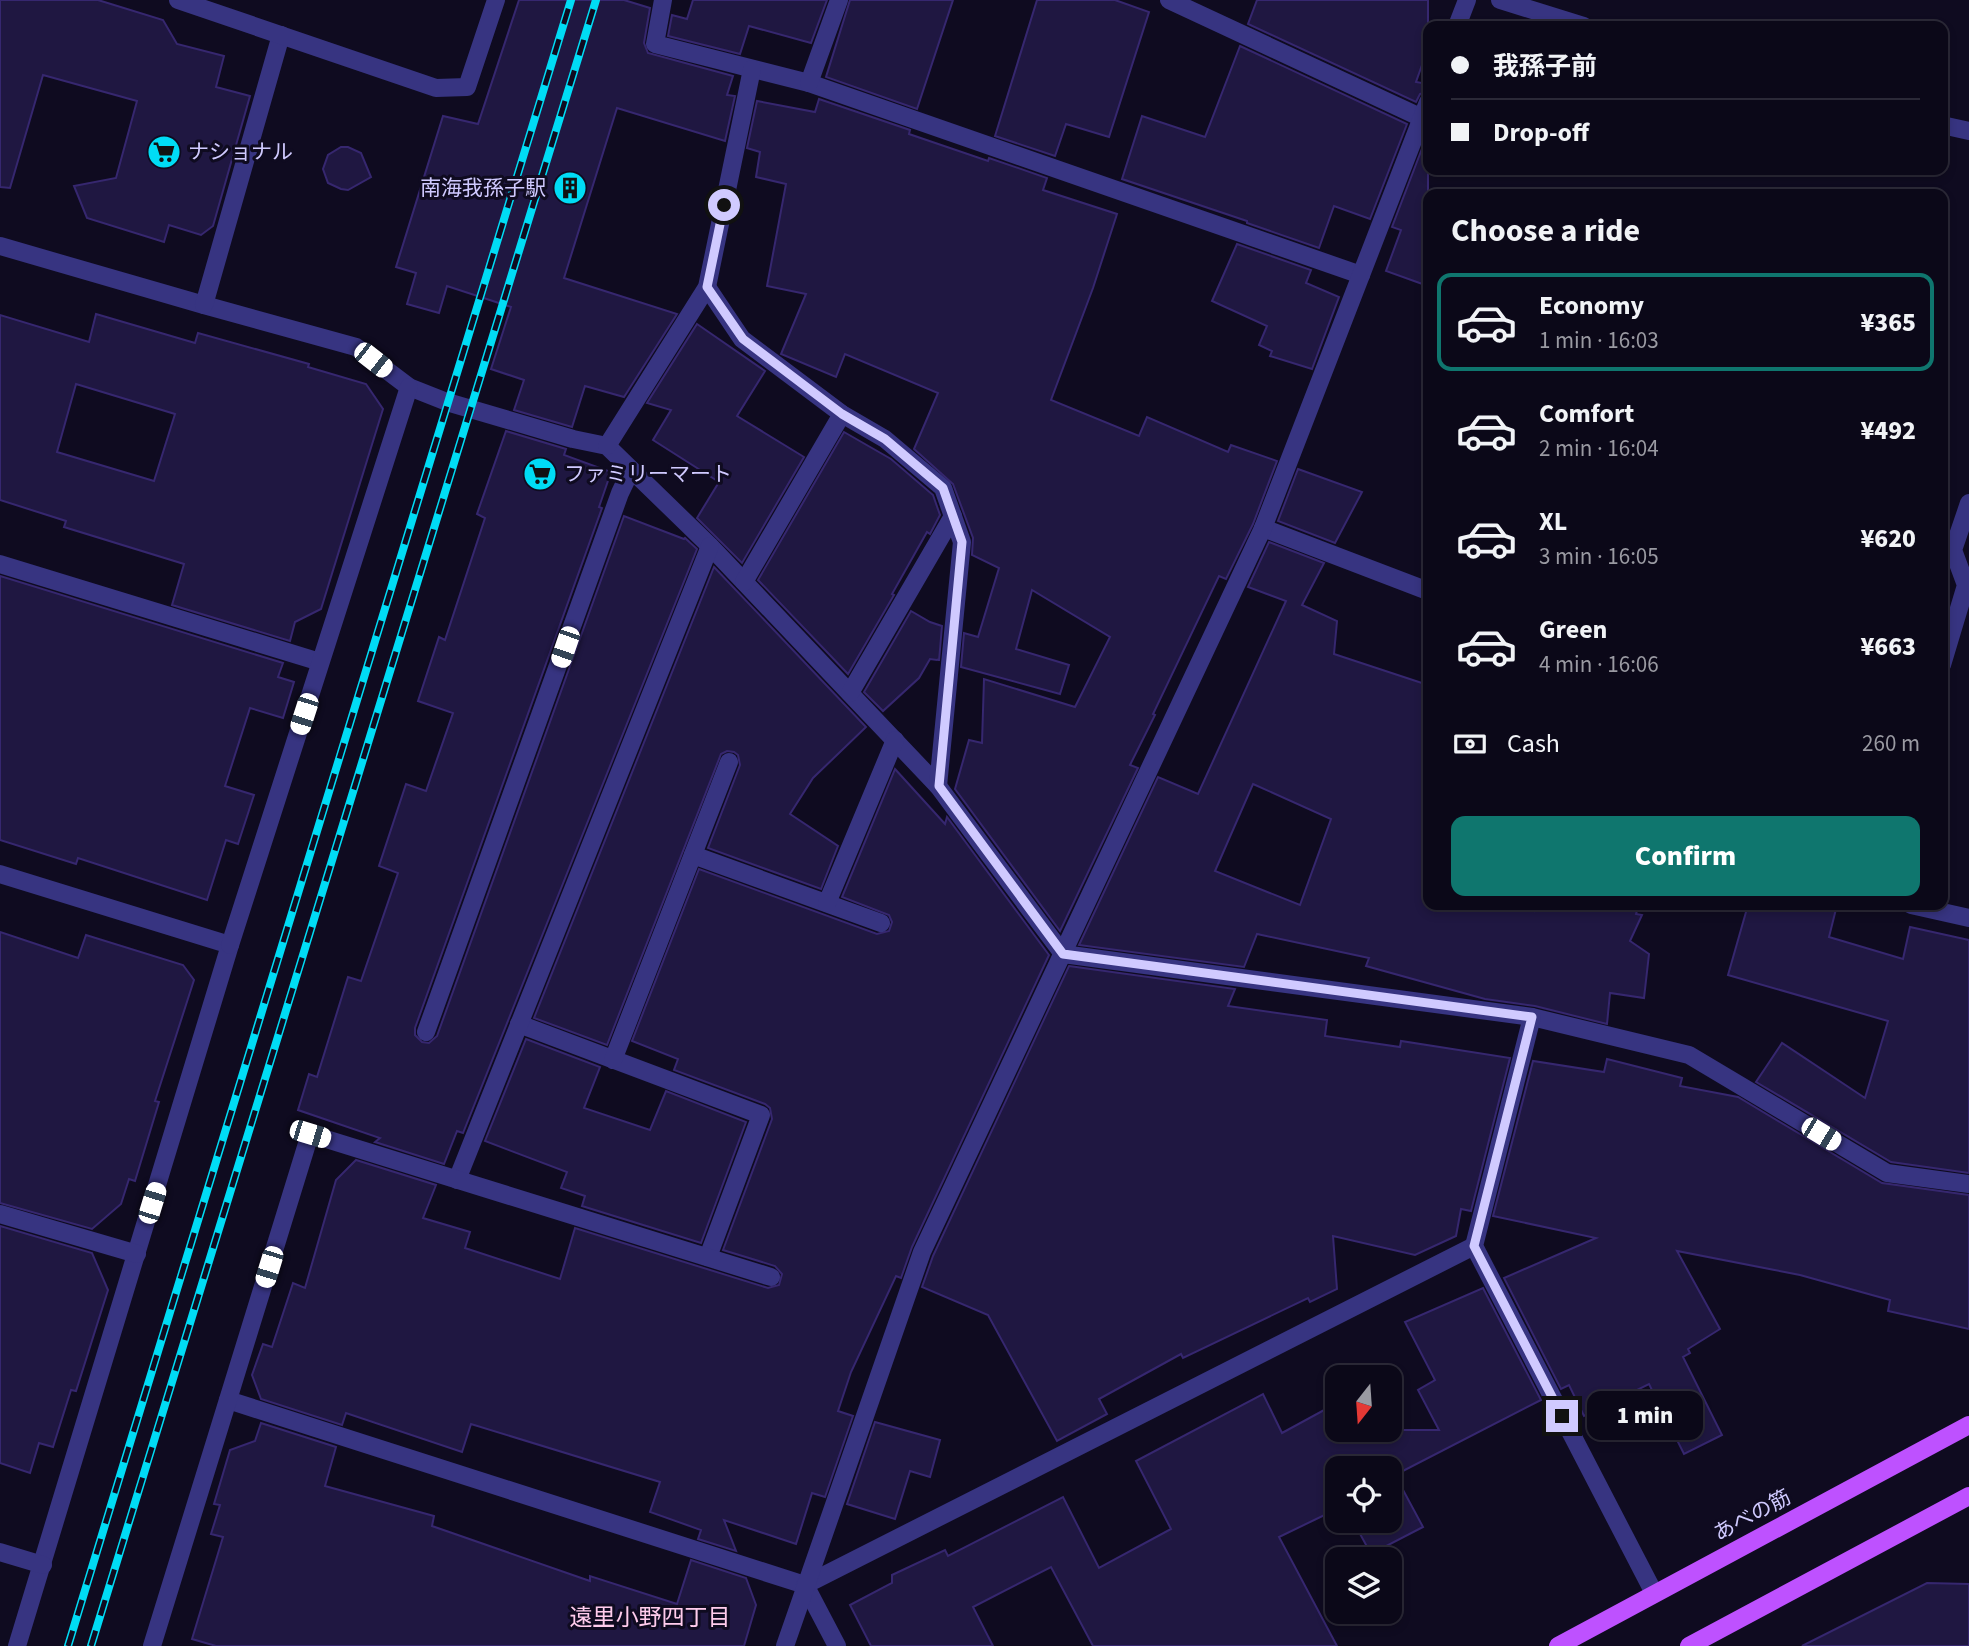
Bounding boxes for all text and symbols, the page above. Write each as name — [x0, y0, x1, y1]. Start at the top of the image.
text: 我孫子前 — [1493, 48, 1597, 85]
text: Drop-off — [1493, 114, 1589, 151]
supermarket icon: ナショナル — [145, 133, 183, 171]
place label: ナショナル — [188, 137, 293, 167]
building icon: 南海我孫子駅 — [551, 169, 589, 207]
place label: 南海我孫子駅 — [420, 173, 546, 203]
route start — [708, 189, 740, 221]
text: Choose a ride — [1451, 208, 1640, 254]
text: Economy — [1539, 287, 1644, 324]
icon: car — [1455, 291, 1518, 354]
text: ¥365 — [1860, 304, 1916, 341]
text: 1 min · 16:03 — [1539, 324, 1659, 357]
car — [350, 339, 397, 381]
text: Comfort — [1539, 395, 1634, 432]
icon: car — [1455, 399, 1518, 462]
text: ¥492 — [1860, 412, 1916, 449]
text: 2 min · 16:04 — [1539, 432, 1659, 465]
supermarket icon: ファミリーマート — [521, 455, 559, 493]
place label: ファミリーマート — [564, 459, 732, 489]
text: XL — [1539, 503, 1567, 540]
icon: car — [1455, 507, 1518, 570]
text: ¥620 — [1860, 520, 1916, 557]
text: 3 min · 16:05 — [1539, 540, 1659, 573]
text: Green — [1539, 611, 1607, 648]
icon: car — [1455, 615, 1518, 678]
car — [549, 624, 582, 670]
text: ¥663 — [1860, 628, 1916, 665]
text: 4 min · 16:06 — [1539, 648, 1659, 681]
car — [288, 691, 321, 737]
icon: cash — [1451, 725, 1489, 763]
text: Cash — [1507, 725, 1560, 762]
text: 260 m — [1862, 727, 1920, 760]
button: Confirm — [1451, 816, 1920, 896]
car — [1798, 1114, 1845, 1154]
car — [287, 1118, 334, 1150]
car — [136, 1180, 169, 1226]
car — [253, 1244, 286, 1290]
north arrow — [1325, 1365, 1402, 1442]
map controls — [1325, 1365, 1402, 1624]
callout: 1 min — [1586, 1392, 1702, 1440]
text: 1 min — [1617, 1399, 1673, 1432]
route end — [1546, 1400, 1578, 1432]
button: locate — [1325, 1456, 1402, 1533]
street label: あべの筋 — [1708, 1482, 1796, 1548]
button: layers — [1325, 1547, 1402, 1624]
district label: 遠里小野四丁目 — [570, 1601, 731, 1634]

